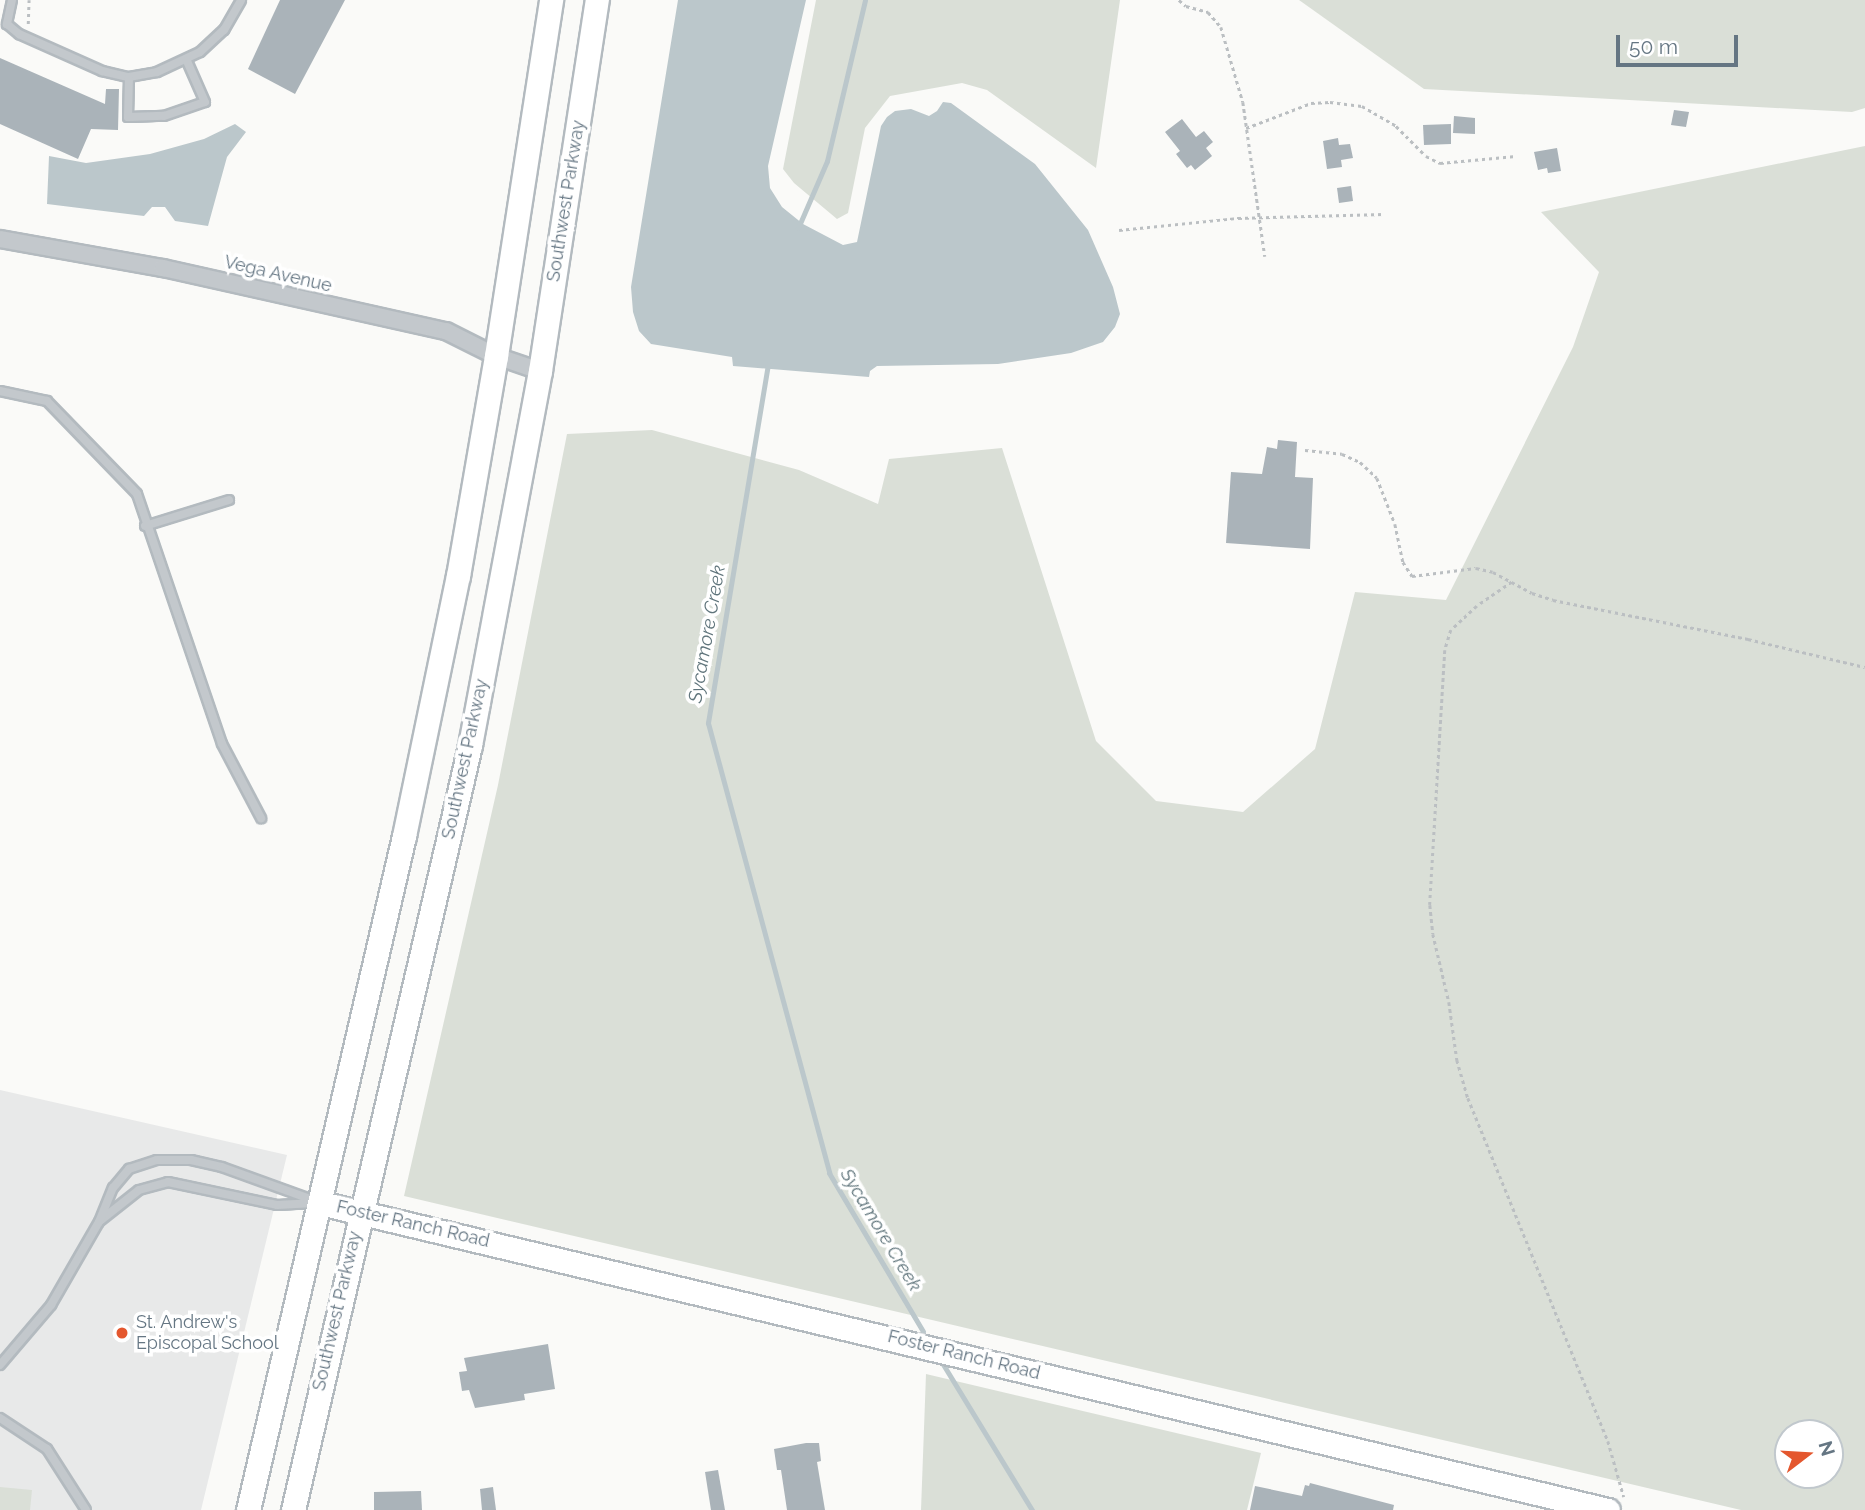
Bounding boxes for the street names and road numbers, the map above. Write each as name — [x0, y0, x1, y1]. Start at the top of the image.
street label: Southwest Parkway — [543, 119, 589, 283]
street label: Vega Avenue — [222, 251, 334, 297]
street label: Southwest Parkway — [437, 677, 493, 841]
street label: Foster Ranch Road — [334, 1196, 492, 1252]
street label: Southwest Parkway — [308, 1229, 366, 1393]
street label: Foster Ranch Road — [885, 1326, 1043, 1384]

